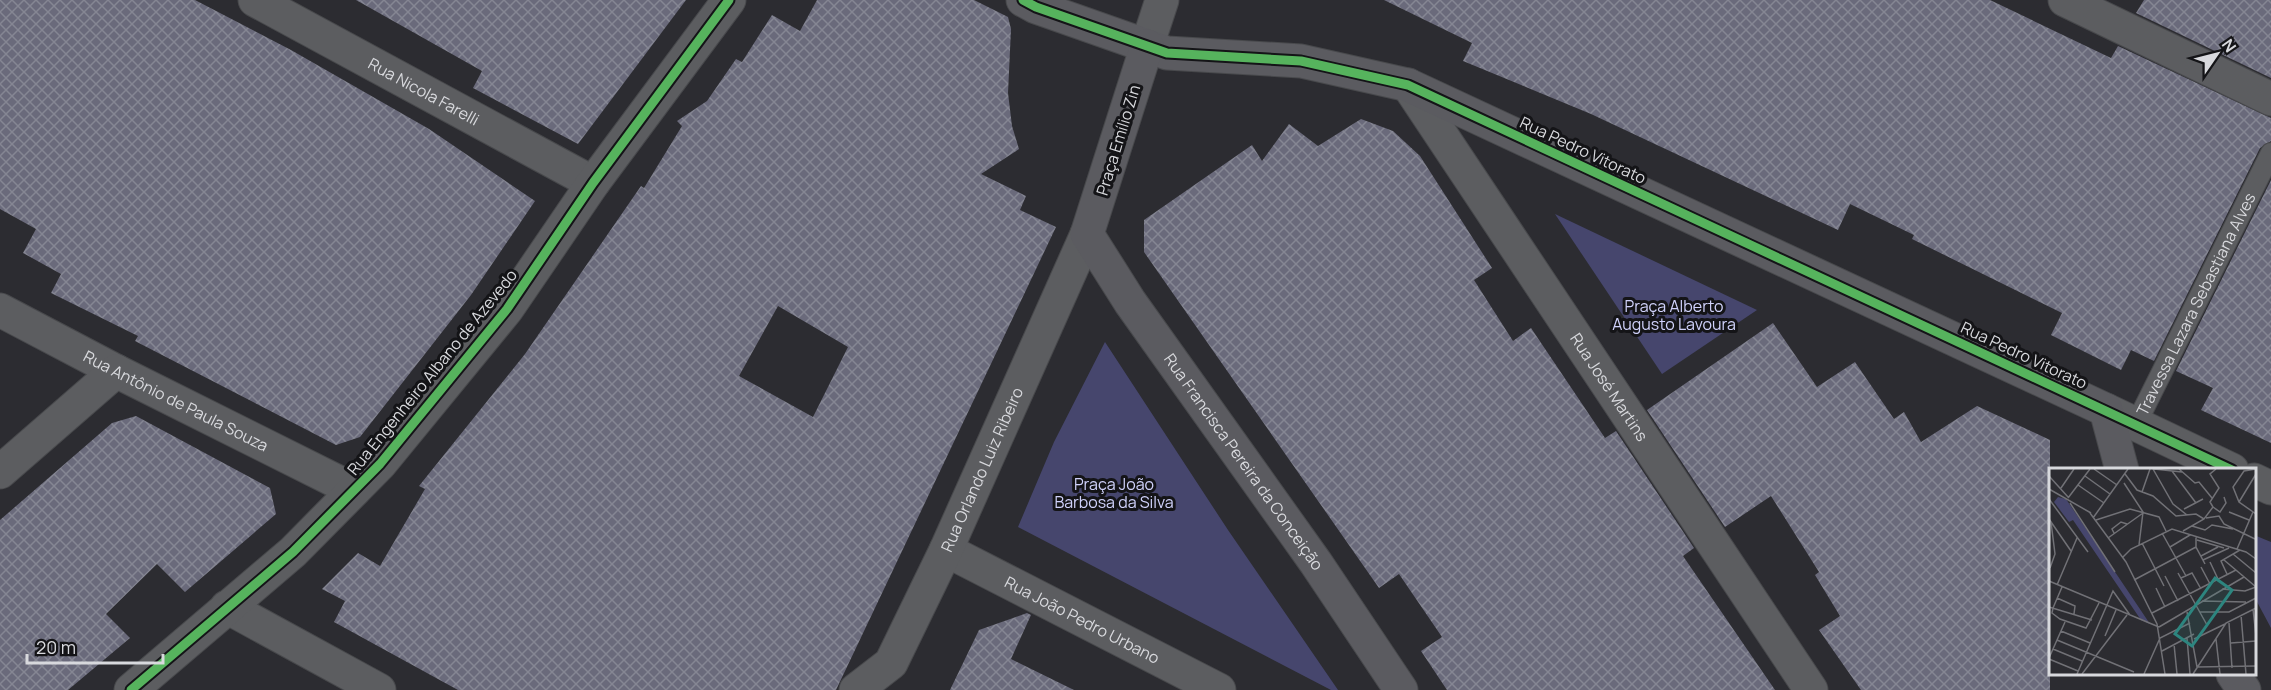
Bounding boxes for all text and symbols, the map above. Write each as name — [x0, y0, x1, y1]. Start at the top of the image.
north arrow — [2187, 24, 2247, 84]
text: N — [2217, 34, 2242, 56]
street label: Rua Nicola Farelli — [364, 52, 483, 130]
street label: Praça Emílio Zin — [1091, 82, 1145, 198]
street label: Rua Pedro Vitorato — [1516, 111, 1650, 189]
street label: Travessa Lazara Sebastiana Alves — [2131, 189, 2261, 419]
street label: Rua Engenheiro Albano de Azevedo — [342, 265, 522, 479]
park label: Praça Alberto Augusto Lavoura — [1612, 295, 1736, 335]
street label: Rua Pedro Vitorato — [1957, 316, 2091, 394]
street label: Rua José Martins — [1565, 329, 1653, 446]
street label: Rua Antônio de Paula Souza — [80, 345, 272, 456]
street label: Rua Francisca Pereira da Conceição — [1159, 349, 1329, 574]
street label: Rua Orlando Luiz Ribeiro — [936, 384, 1028, 555]
inset map — [2049, 468, 2256, 675]
park label: Praça João Barbosa da Silva — [1054, 473, 1174, 513]
street label: Rua João Pedro Urbano — [1001, 571, 1163, 669]
scale bar — [27, 627, 164, 665]
text: 20 m — [36, 635, 76, 659]

